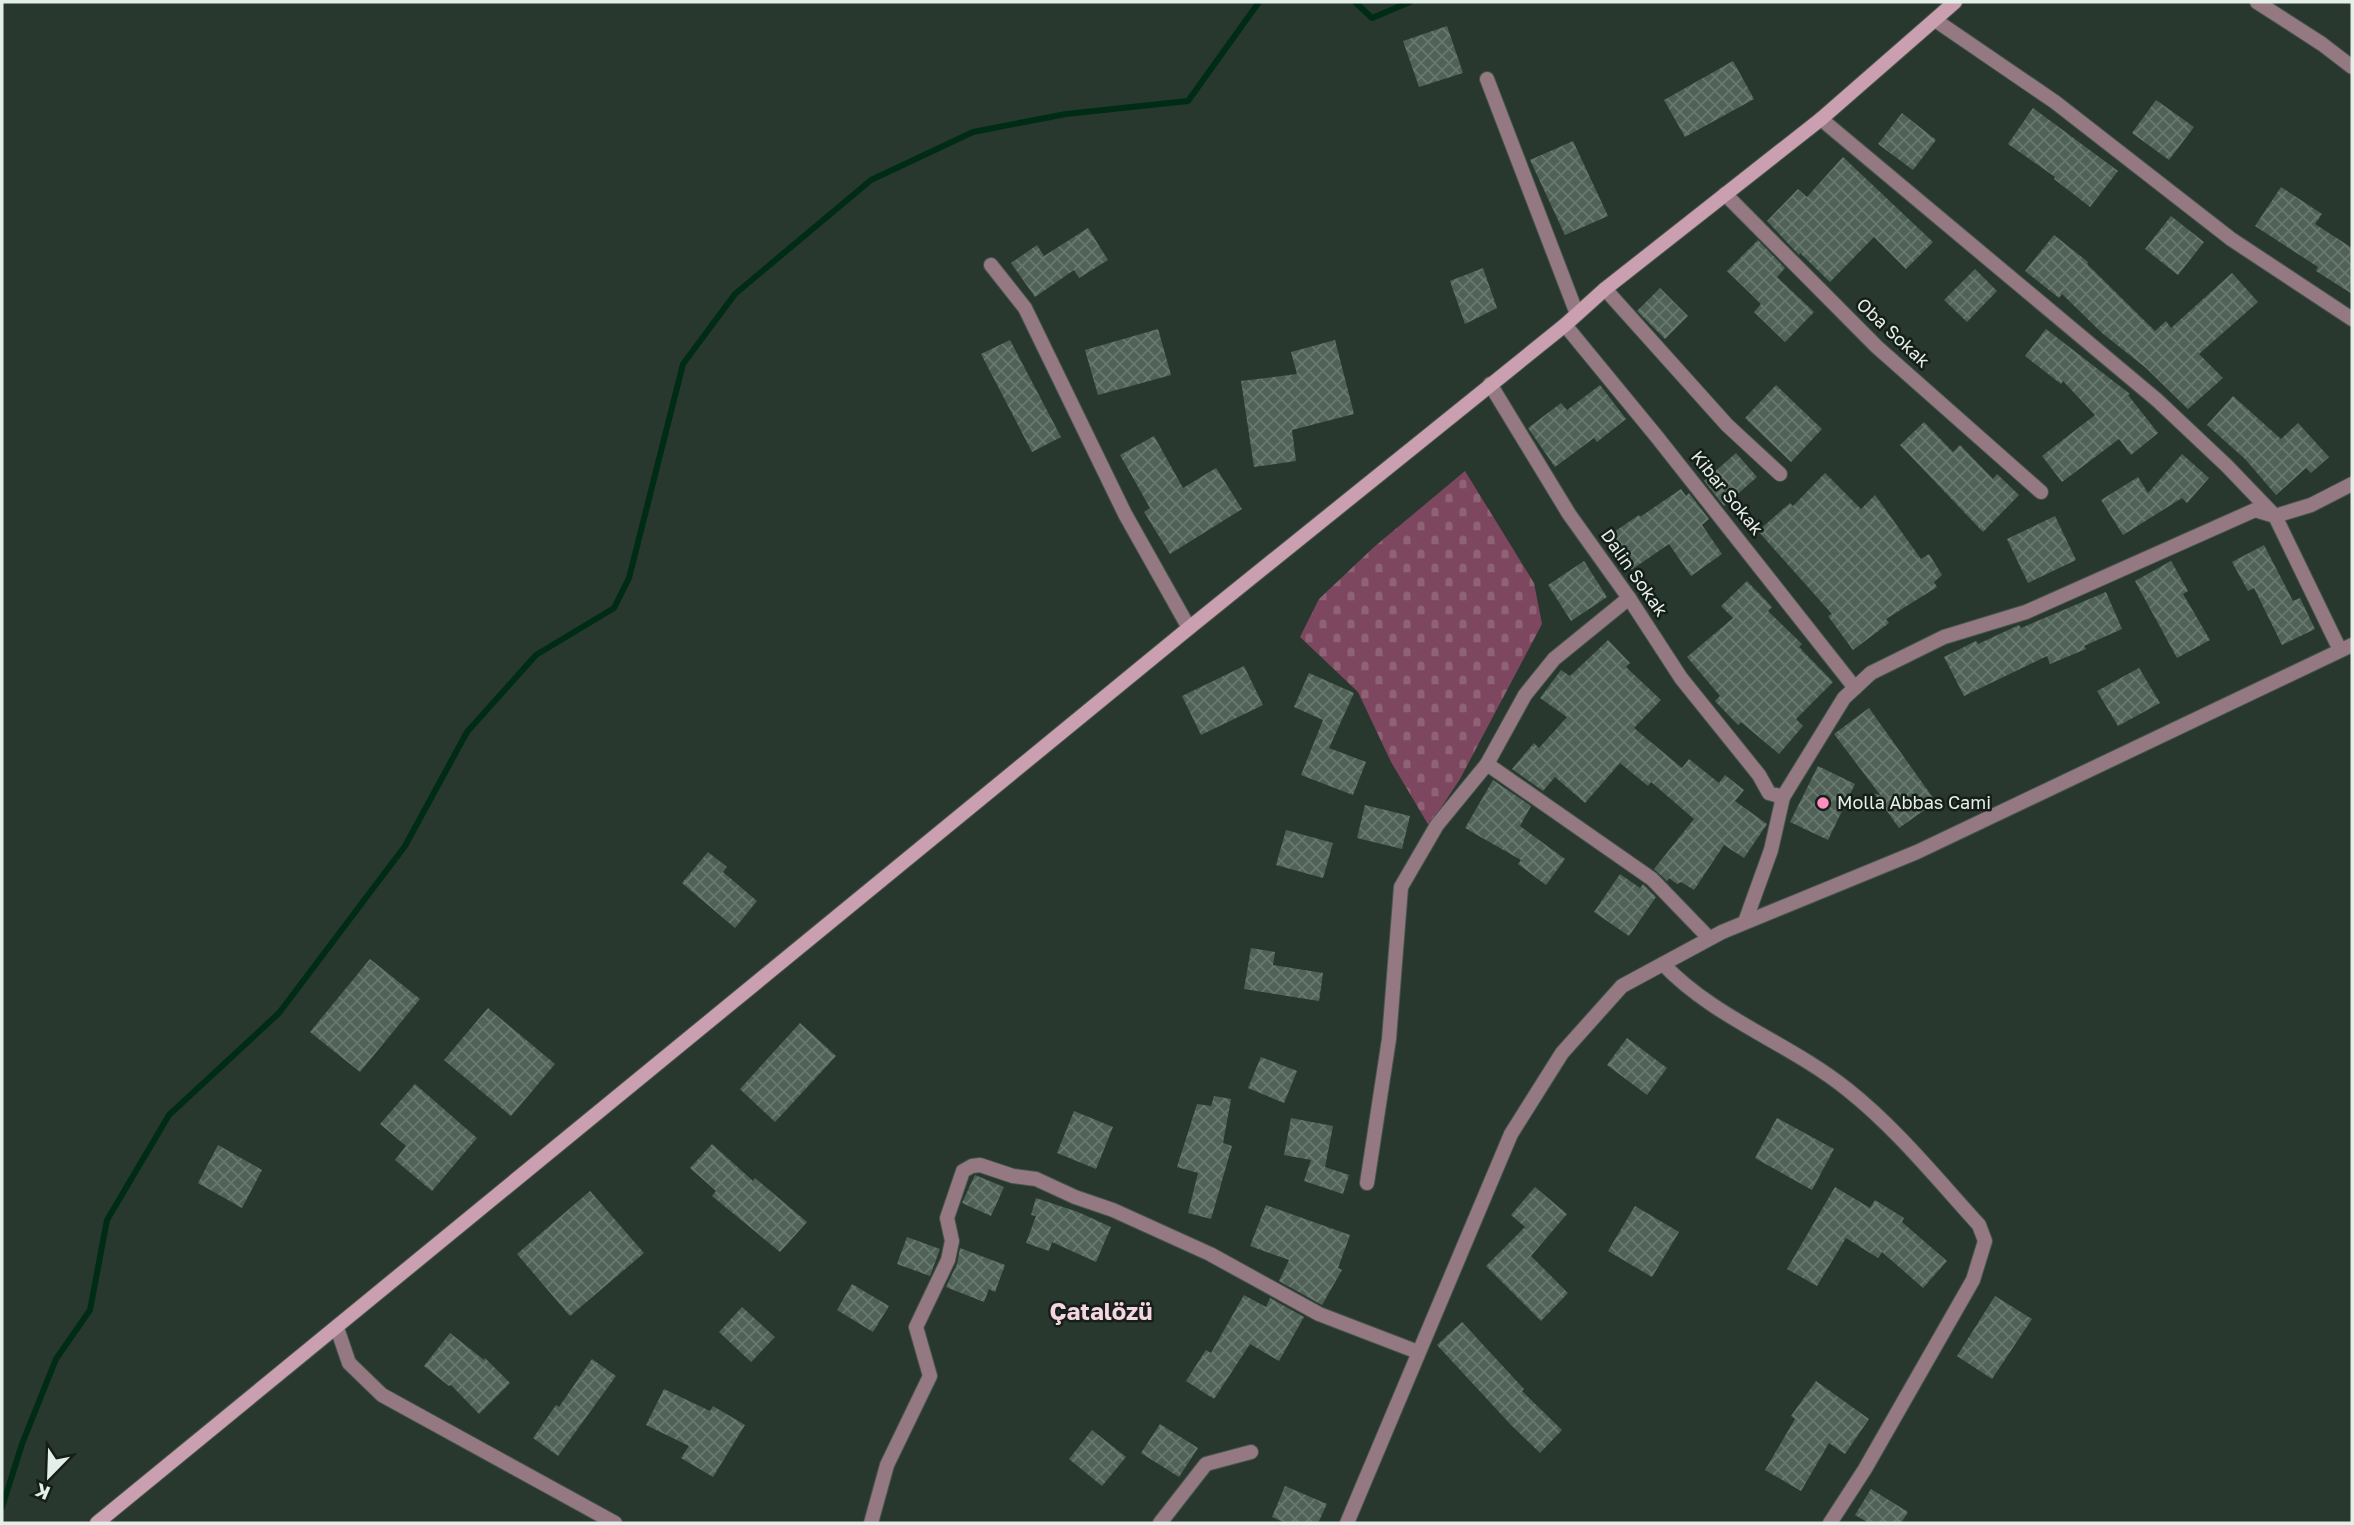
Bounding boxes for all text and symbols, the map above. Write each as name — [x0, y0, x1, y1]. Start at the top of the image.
street label: Oba Sokak — [1853, 293, 1935, 372]
street label: Kibar Sokak — [1687, 446, 1769, 539]
street label: Dalin Sokak — [1597, 525, 1673, 620]
place label: Molla Abbas Cami — [1837, 791, 1991, 813]
marker: Molla Abbas Cami — [1815, 795, 1831, 811]
district label: Çatalözü — [1049, 1296, 1153, 1325]
north arrow — [14, 1441, 84, 1511]
text: K — [31, 1479, 53, 1505]

